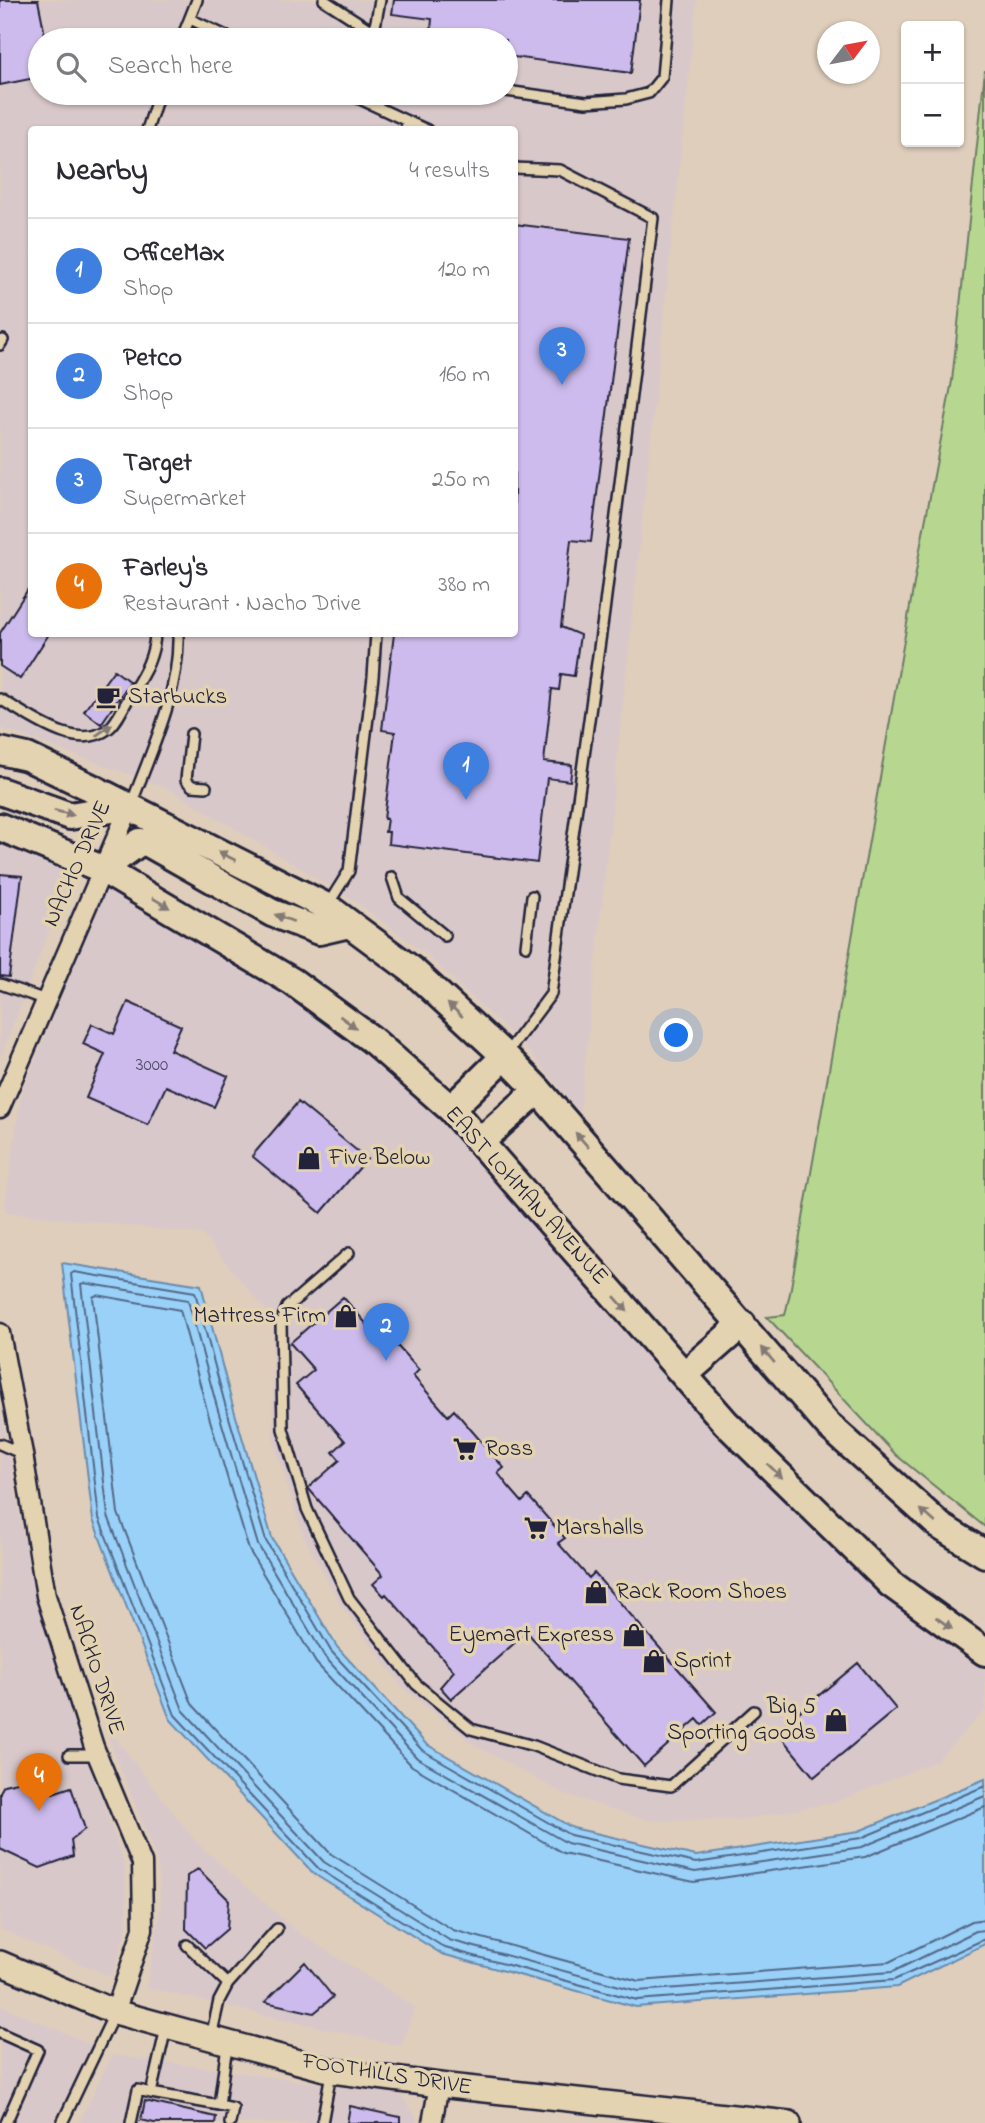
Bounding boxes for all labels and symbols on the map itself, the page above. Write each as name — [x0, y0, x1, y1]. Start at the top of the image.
north arrow — [817, 21, 880, 84]
pin: 3 — [539, 327, 585, 385]
place label: Starbucks — [128, 681, 227, 714]
cafe icon: Starbucks — [94, 683, 122, 711]
one-way arrow — [94, 723, 113, 737]
pin: 1 — [443, 742, 489, 800]
street label: NACHO DRIVE — [35, 796, 121, 932]
one-way arrow — [53, 808, 75, 819]
one-way arrow — [217, 850, 237, 862]
one-way arrow — [151, 897, 170, 910]
one-way arrow — [274, 912, 295, 923]
one-way arrow — [447, 1002, 464, 1018]
one-way arrow — [339, 1015, 358, 1029]
your location — [659, 1018, 693, 1052]
house number: 3000 — [136, 1052, 168, 1079]
street label: EAST LOHMAN AVENUE — [436, 1099, 616, 1293]
one-way arrow — [574, 1131, 590, 1149]
place label: Five Below — [328, 1142, 430, 1175]
shop icon: Five Below — [295, 1144, 323, 1172]
one-way arrow — [613, 1295, 629, 1313]
place label: Mattress Firm — [194, 1300, 326, 1333]
shop icon: Mattress Firm — [332, 1302, 360, 1330]
pin: 2 — [363, 1303, 409, 1361]
one-way arrow — [761, 1346, 776, 1364]
place label: Ross — [485, 1433, 533, 1466]
supermarket icon: Ross — [451, 1435, 479, 1463]
one-way arrow — [766, 1463, 783, 1479]
one-way arrow — [920, 1509, 937, 1524]
place label: Marshalls — [556, 1512, 644, 1545]
supermarket icon: Marshalls — [522, 1514, 550, 1542]
place label: Rack Room Shoes — [616, 1576, 787, 1609]
shop icon: Rack Room Shoes — [582, 1578, 610, 1606]
street label: NACHO DRIVE — [59, 1601, 133, 1739]
one-way arrow — [935, 1615, 953, 1629]
place label: Eyemart Express — [448, 1619, 614, 1654]
shop icon: Eyemart Express — [620, 1621, 648, 1649]
place label: Sprint — [674, 1645, 732, 1678]
shop icon: Sprint — [640, 1647, 668, 1675]
place label: Big 5 Sporting Goods — [667, 1691, 816, 1751]
shop icon: Big 5 Sporting Goods — [822, 1706, 850, 1734]
pin: 4 — [16, 1753, 62, 1811]
street label: FOOTHILLS DRIVE — [299, 2045, 474, 2105]

